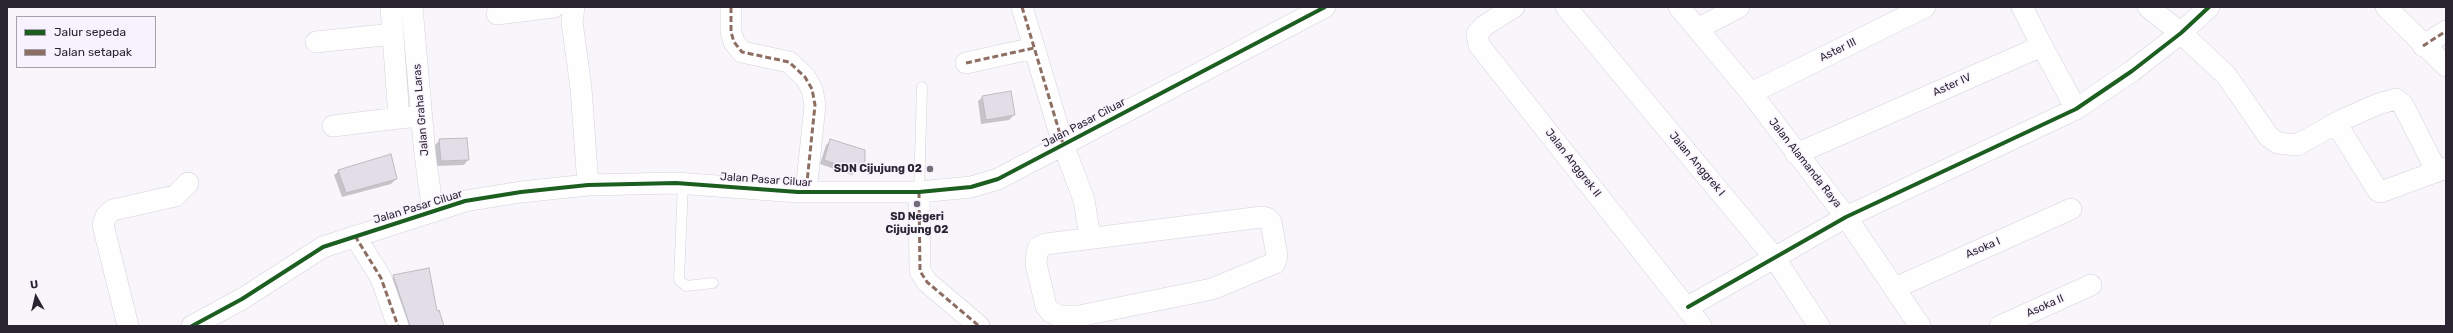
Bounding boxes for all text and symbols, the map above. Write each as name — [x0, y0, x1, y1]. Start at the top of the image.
legend — [16, 16, 156, 68]
text: Jalur sepeda — [54, 25, 126, 39]
street label: Aster III — [1817, 35, 1859, 65]
text: Jalan setapak — [54, 45, 132, 59]
street label: Jalan Graha Laras — [410, 63, 432, 157]
street label: Aster IV — [1931, 71, 1973, 99]
street label: Jalan Pasar Ciluar — [1040, 96, 1128, 150]
street label: Jalan Alamanda Raya — [1766, 116, 1844, 210]
street label: Jalan Anggrek II — [1542, 126, 1604, 200]
street label: Jalan Anggrek I — [1666, 129, 1728, 199]
place label: SDN Cijujung 02 — [834, 162, 922, 176]
marker: SDN Cijujung 02 — [925, 164, 935, 174]
street label: Jalan Pasar Ciluar — [720, 170, 812, 190]
street label: Jalan Pasar Ciluar — [372, 187, 464, 227]
marker: SD Negeri Cijujung 02 — [912, 199, 922, 209]
place label: SD Negeri Cijujung 02 — [886, 210, 948, 236]
street label: Asoka I — [1964, 235, 2002, 261]
north arrow — [16, 277, 56, 317]
text: U — [29, 278, 39, 292]
street label: Asoka II — [2024, 292, 2066, 320]

